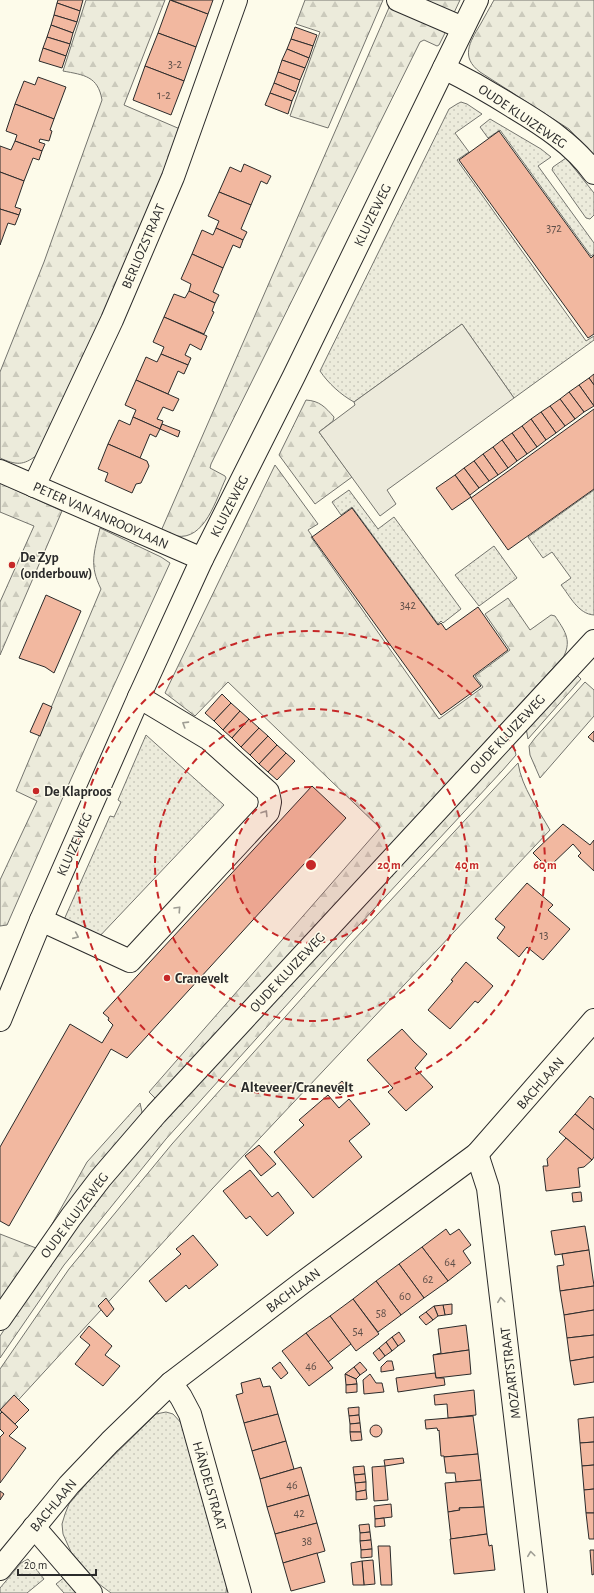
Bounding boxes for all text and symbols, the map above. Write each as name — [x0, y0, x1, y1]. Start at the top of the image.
house number: 3-2 — [168, 58, 183, 70]
street label: OUDE KLUIZEWEG — [476, 82, 569, 152]
house number: 1-2 — [157, 89, 171, 101]
street label: KLUIZEWEG — [352, 182, 394, 249]
street label: BERLIOZSTRAAT — [120, 202, 168, 291]
house number: 372 — [546, 222, 562, 234]
street label: KLUIZEWEG — [208, 473, 251, 540]
street label: PETER VAN ANROOYLAAN — [31, 480, 171, 552]
place label: De Zyp (onderbouw) — [20, 551, 93, 581]
marker: De Zyp (onderbouw) — [7, 560, 17, 570]
house number: 342 — [400, 599, 417, 611]
street label: OUDE KLUIZEWEG — [467, 692, 548, 777]
one-way arrow — [182, 721, 189, 728]
place label: De Klaproos — [44, 785, 112, 799]
marker: De Klaproos — [31, 786, 41, 796]
one-way arrow — [260, 810, 267, 817]
street label: KLUIZEWEG — [55, 811, 95, 878]
centre of rings — [304, 858, 318, 872]
text: 20 m — [377, 859, 401, 871]
text: 40 m — [455, 859, 479, 871]
text: 60 m — [533, 859, 557, 871]
one-way arrow — [173, 906, 181, 914]
house number: 13 — [539, 929, 549, 941]
street label: OUDE KLUIZEWEG — [247, 930, 328, 1015]
one-way arrow — [72, 931, 80, 939]
place label: Cranevelt — [175, 972, 229, 986]
marker: Cranevelt — [162, 973, 172, 983]
street label: BACHLAAN — [515, 1055, 567, 1112]
district label: Alteveer/Cranevelt — [241, 1080, 353, 1095]
street label: OUDE KLUIZEWEG — [38, 1170, 111, 1261]
house number: 64 — [444, 1256, 456, 1268]
street label: BACHLAAN — [264, 1266, 323, 1316]
house number: 62 — [422, 1273, 434, 1285]
house number: 60 — [399, 1290, 411, 1302]
one-way arrow — [497, 1297, 506, 1303]
house number: 58 — [376, 1307, 387, 1319]
house number: 54 — [353, 1325, 364, 1337]
street label: MOZARTSTRAAT — [498, 1326, 524, 1420]
house number: 46 — [305, 1360, 317, 1372]
street label: HÄNDELSTRAAT — [190, 1440, 230, 1533]
street label: BACHLAAN — [28, 1477, 80, 1535]
house number: 46 — [286, 1479, 298, 1491]
house number: 42 — [293, 1507, 305, 1519]
house number: 38 — [302, 1535, 313, 1547]
scale bar — [18, 1551, 96, 1577]
one-way arrow — [527, 1551, 536, 1557]
text: 20 m — [24, 1559, 47, 1571]

